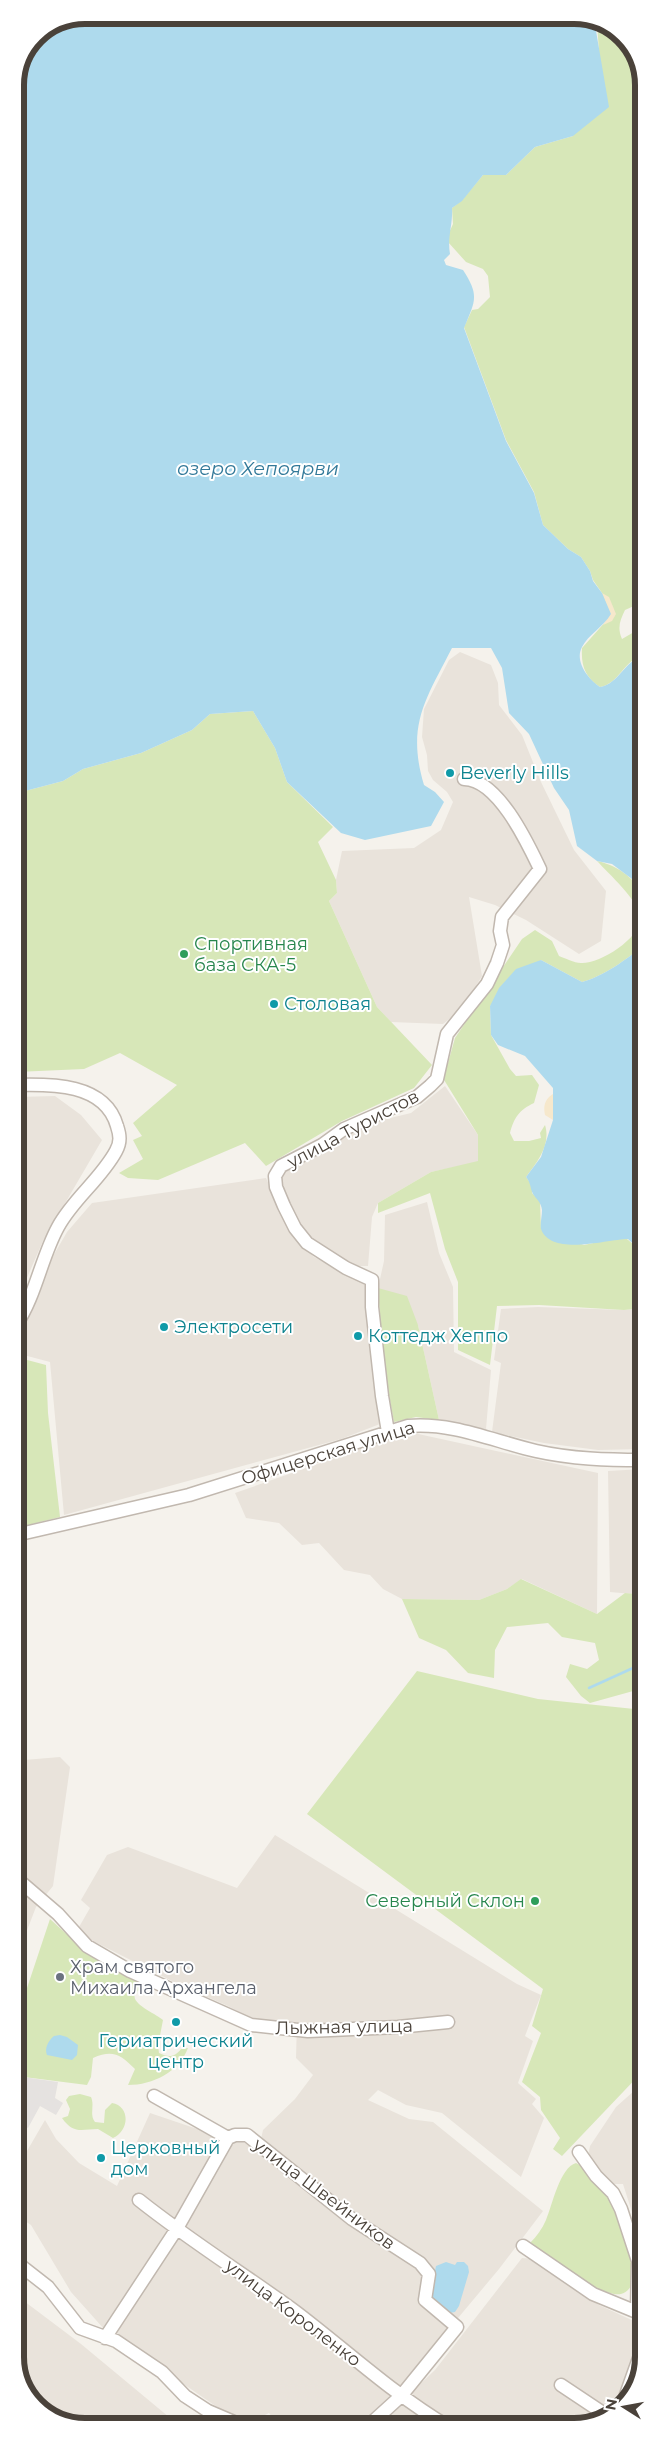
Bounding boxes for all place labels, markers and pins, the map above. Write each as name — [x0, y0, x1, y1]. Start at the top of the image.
place label: Beverly Hills — [460, 762, 569, 784]
marker: Beverly Hills — [444, 767, 456, 779]
place label: Спортивная база СКА-5 — [194, 933, 308, 976]
marker: Спортивная база СКА-5 — [178, 948, 190, 960]
place label: Столовая — [284, 993, 371, 1015]
marker: Столовая — [268, 998, 280, 1010]
place label: Электросети — [174, 1316, 293, 1338]
marker: Электросети — [158, 1321, 170, 1333]
place label: Коттедж Хеппо — [368, 1325, 508, 1347]
marker: Коттедж Хеппо — [352, 1330, 364, 1342]
place label: Северный Склон — [365, 1890, 525, 1912]
marker: Северный Склон — [529, 1895, 541, 1907]
place label: Храм святого Михаила Архангела — [70, 1956, 257, 1999]
marker: Храм святого Михаила Архангела — [54, 1971, 66, 1983]
marker: Гериатрический центр — [170, 2016, 182, 2028]
place label: Гериатрический центр — [99, 2030, 254, 2073]
place label: Церковный дом — [111, 2137, 220, 2180]
marker: Церковный дом — [95, 2152, 107, 2164]

